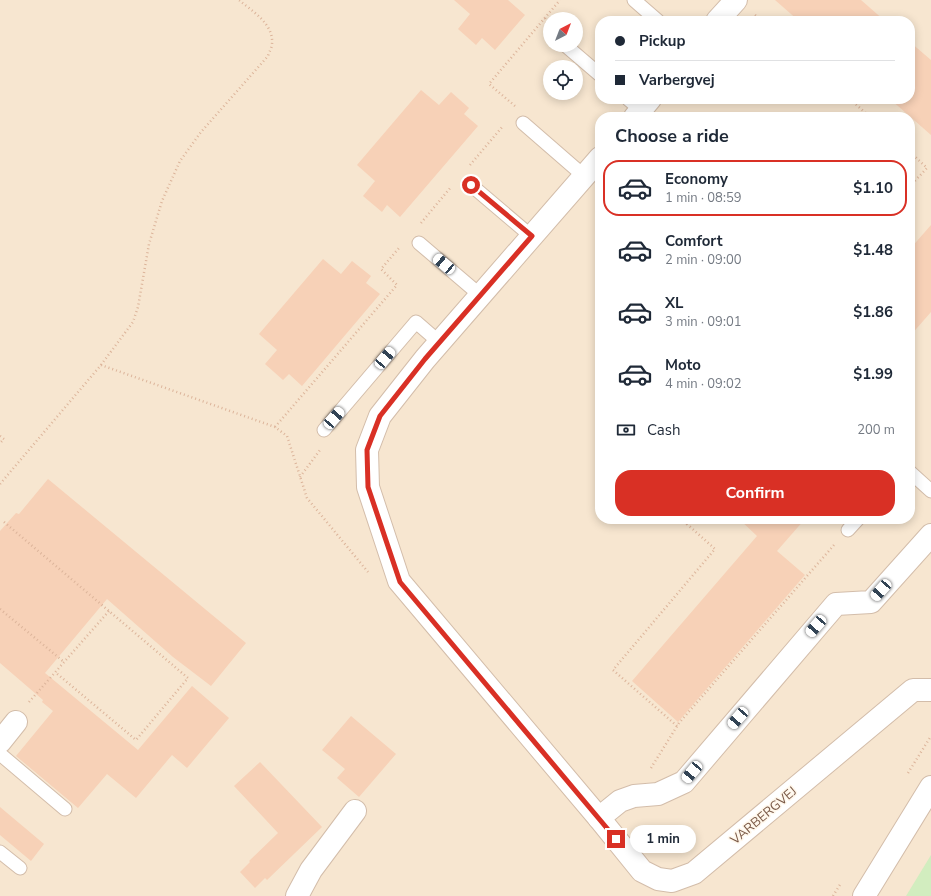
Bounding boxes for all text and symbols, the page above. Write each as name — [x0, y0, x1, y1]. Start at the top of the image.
north arrow — [543, 12, 583, 52]
map controls — [543, 12, 583, 100]
text: Pickup — [639, 31, 685, 51]
button: locate — [543, 60, 583, 100]
text: Varbergvej — [639, 70, 715, 90]
text: Choose a ride — [615, 124, 729, 148]
text: Economy — [665, 169, 728, 189]
icon: car — [617, 170, 653, 206]
route start — [462, 176, 480, 194]
text: $1.10 — [853, 178, 893, 198]
text: 1 min · 08:59 — [665, 189, 741, 207]
text: Comfort — [665, 231, 722, 251]
icon: car — [617, 232, 653, 268]
text: $1.48 — [853, 240, 893, 260]
text: 2 min · 09:00 — [665, 251, 741, 269]
car — [431, 252, 457, 276]
text: XL — [665, 293, 684, 313]
icon: car — [617, 294, 653, 330]
text: $1.86 — [853, 302, 893, 322]
text: 3 min · 09:01 — [665, 313, 741, 331]
car — [373, 345, 397, 371]
text: Moto — [665, 355, 701, 375]
icon: car — [617, 356, 653, 392]
text: $1.99 — [853, 364, 893, 384]
text: 4 min · 09:02 — [665, 375, 741, 393]
car — [322, 405, 346, 431]
icon: cash — [615, 419, 637, 441]
text: Cash — [647, 420, 681, 440]
text: 200 m — [857, 421, 895, 439]
button: Confirm — [615, 470, 895, 516]
car — [869, 577, 893, 603]
car — [804, 613, 828, 639]
car — [726, 705, 750, 731]
car — [680, 759, 704, 785]
street label: VARBERGVEJ — [726, 783, 801, 850]
callout: 1 min — [630, 825, 696, 853]
route end — [607, 830, 625, 848]
text: 1 min — [646, 830, 680, 848]

